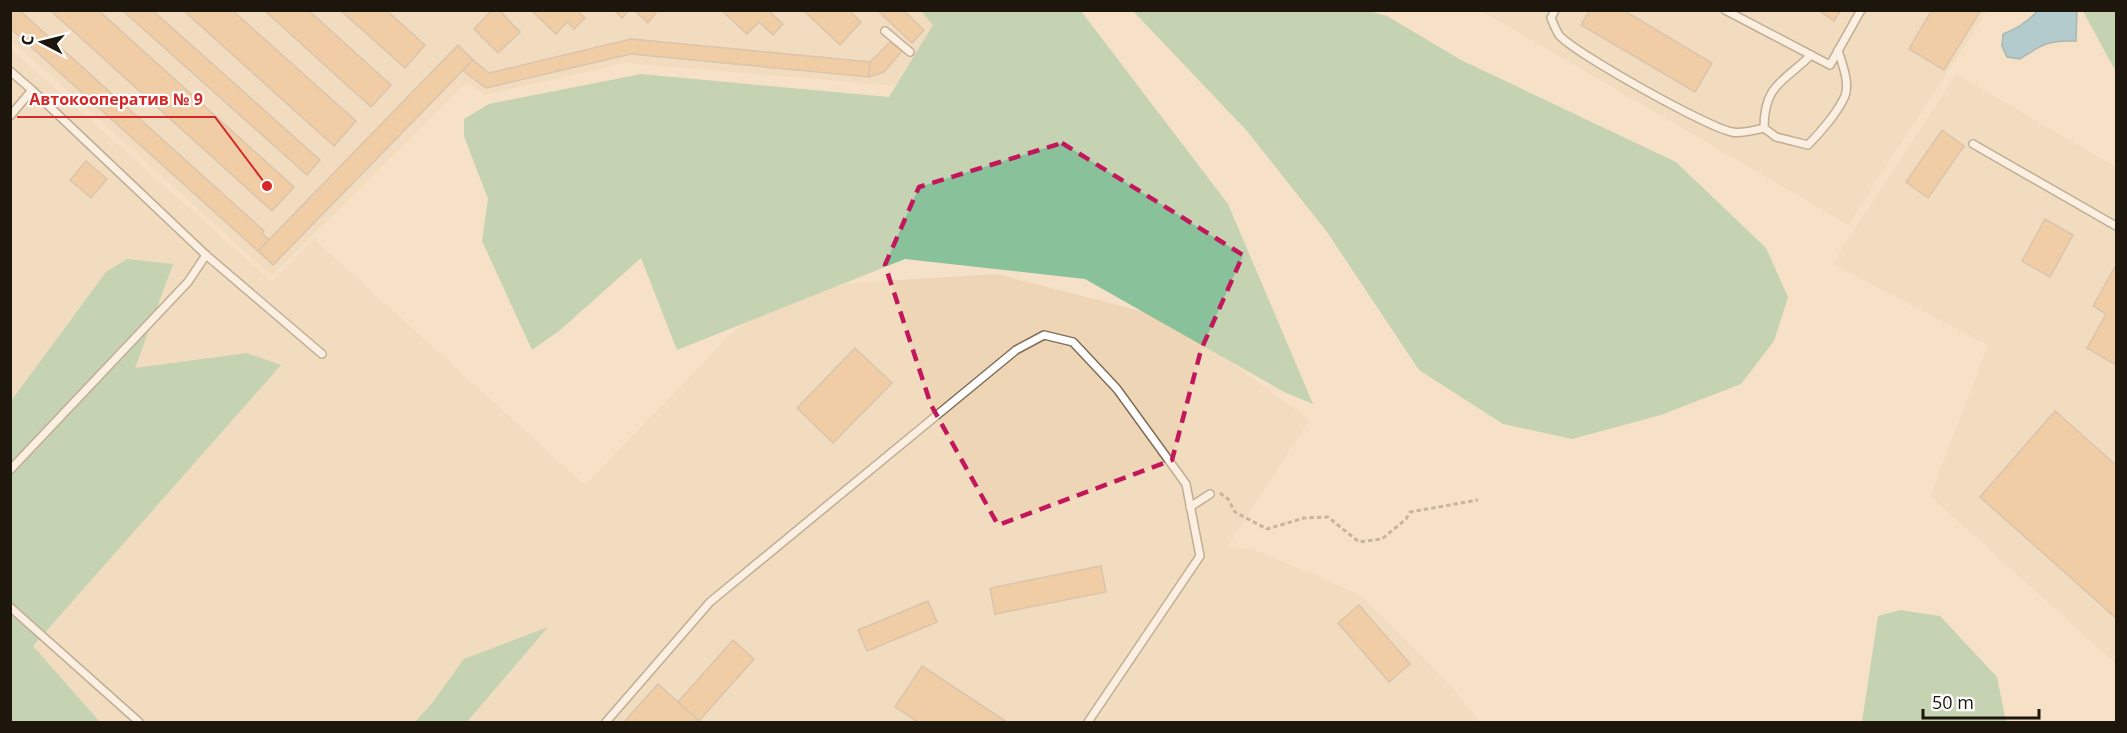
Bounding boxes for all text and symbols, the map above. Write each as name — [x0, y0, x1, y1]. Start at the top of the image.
north arrow — [12, 12, 72, 72]
text: С — [16, 34, 39, 47]
callout: Автокооператив № 9 — [17, 83, 215, 117]
text: Автокооператив № 9 — [29, 88, 203, 110]
scale bar — [1923, 682, 2038, 720]
text: 50 m — [1932, 690, 1974, 714]

